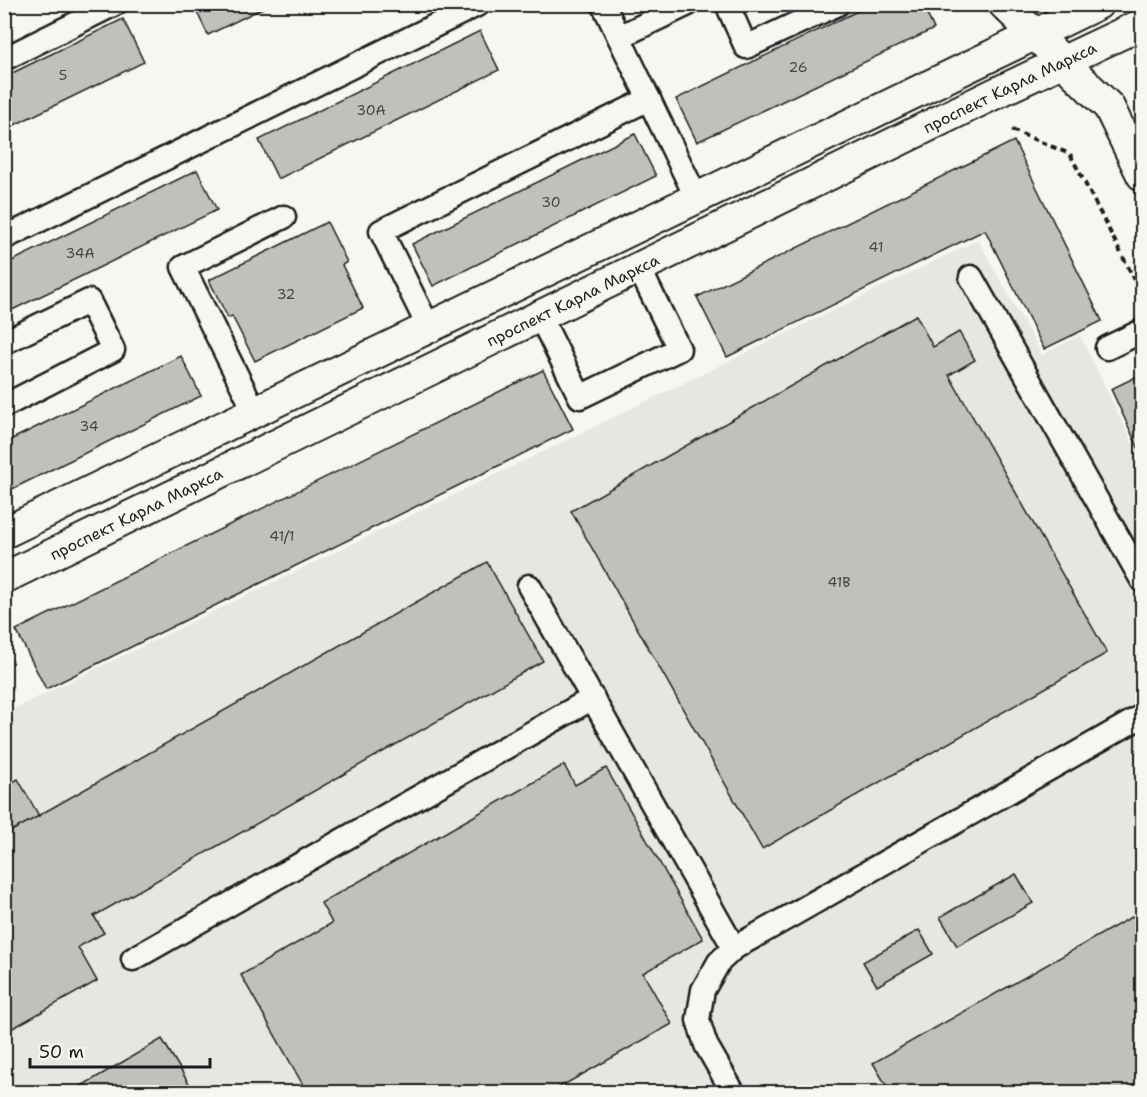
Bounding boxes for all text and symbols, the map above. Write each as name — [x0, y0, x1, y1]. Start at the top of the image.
street label: проспект Карла Маркса — [920, 37, 1100, 138]
house number: 26 — [789, 58, 808, 76]
house number: 5 — [59, 66, 67, 84]
house number: 30А — [356, 101, 386, 119]
house number: 30 — [541, 193, 561, 211]
house number: 41 — [869, 238, 883, 256]
house number: 34А — [65, 244, 95, 262]
street label: проспект Карла Маркса — [483, 249, 663, 352]
house number: 32 — [277, 285, 295, 303]
house number: 34 — [79, 417, 99, 435]
street label: проспект Карла Маркса — [46, 463, 226, 565]
house number: 41/1 — [269, 527, 295, 545]
house number: 41В — [827, 573, 851, 591]
scale bar — [30, 1031, 210, 1069]
text: 50 m — [39, 1040, 84, 1064]

